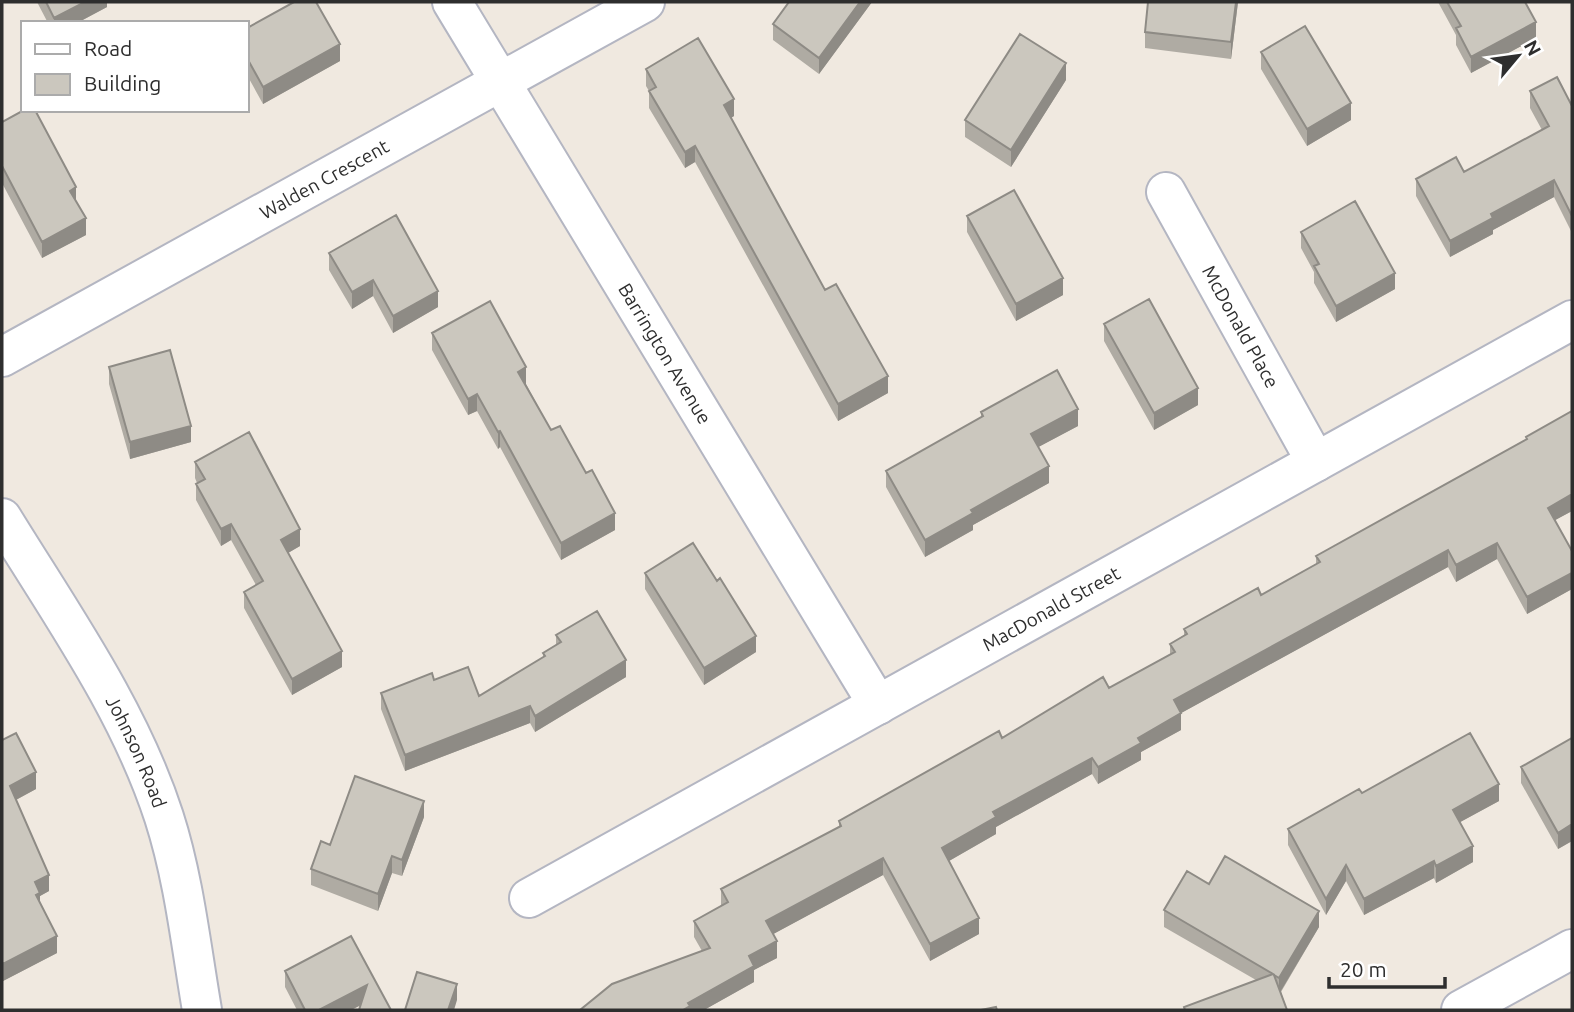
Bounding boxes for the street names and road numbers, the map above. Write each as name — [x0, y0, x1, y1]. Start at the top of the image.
street label: Walden Crescent — [256, 134, 393, 224]
street label: McDonald Place — [1198, 262, 1284, 392]
street label: Barrington Avenue — [614, 279, 716, 428]
street label: MacDonald Street — [979, 561, 1124, 656]
street label: Johnson Road — [101, 692, 171, 811]

